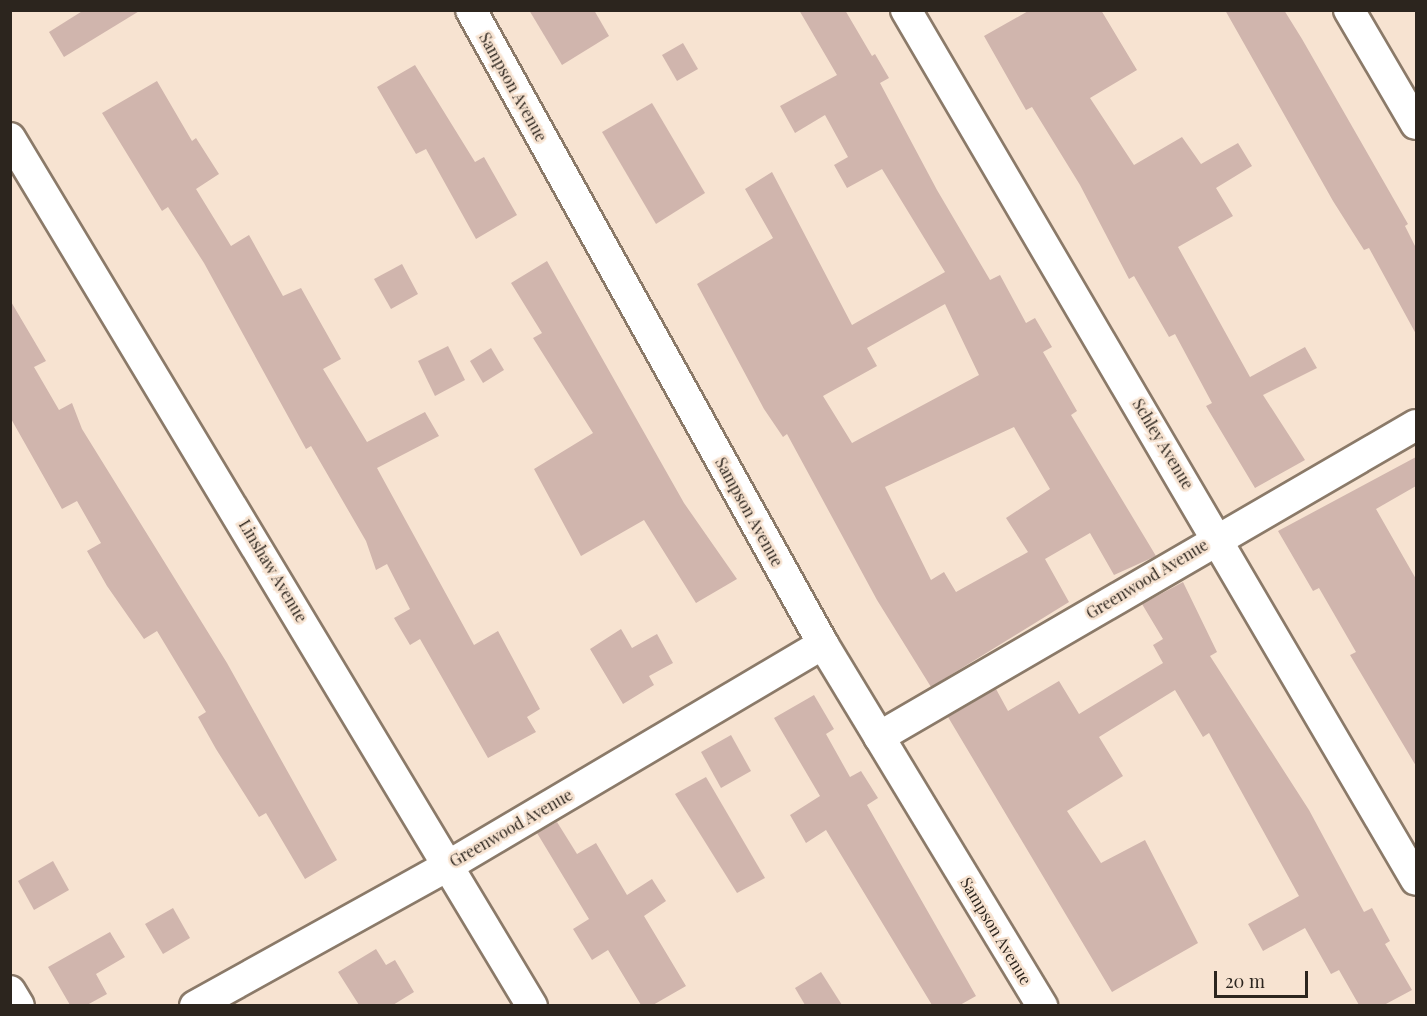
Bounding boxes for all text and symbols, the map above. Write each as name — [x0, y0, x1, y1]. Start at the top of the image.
street label: Sampson Avenue — [475, 29, 551, 145]
street label: Schley Avenue — [1128, 395, 1198, 493]
street label: Sampson Avenue — [711, 454, 787, 570]
street label: Linshaw Avenue — [235, 516, 311, 626]
street label: Greenwood Avenue — [1082, 535, 1212, 623]
street label: Greenwood Avenue — [446, 785, 576, 871]
street label: Sampson Avenue — [956, 874, 1036, 988]
scale bar — [1217, 959, 1312, 997]
text: 20 m — [1225, 969, 1265, 993]

